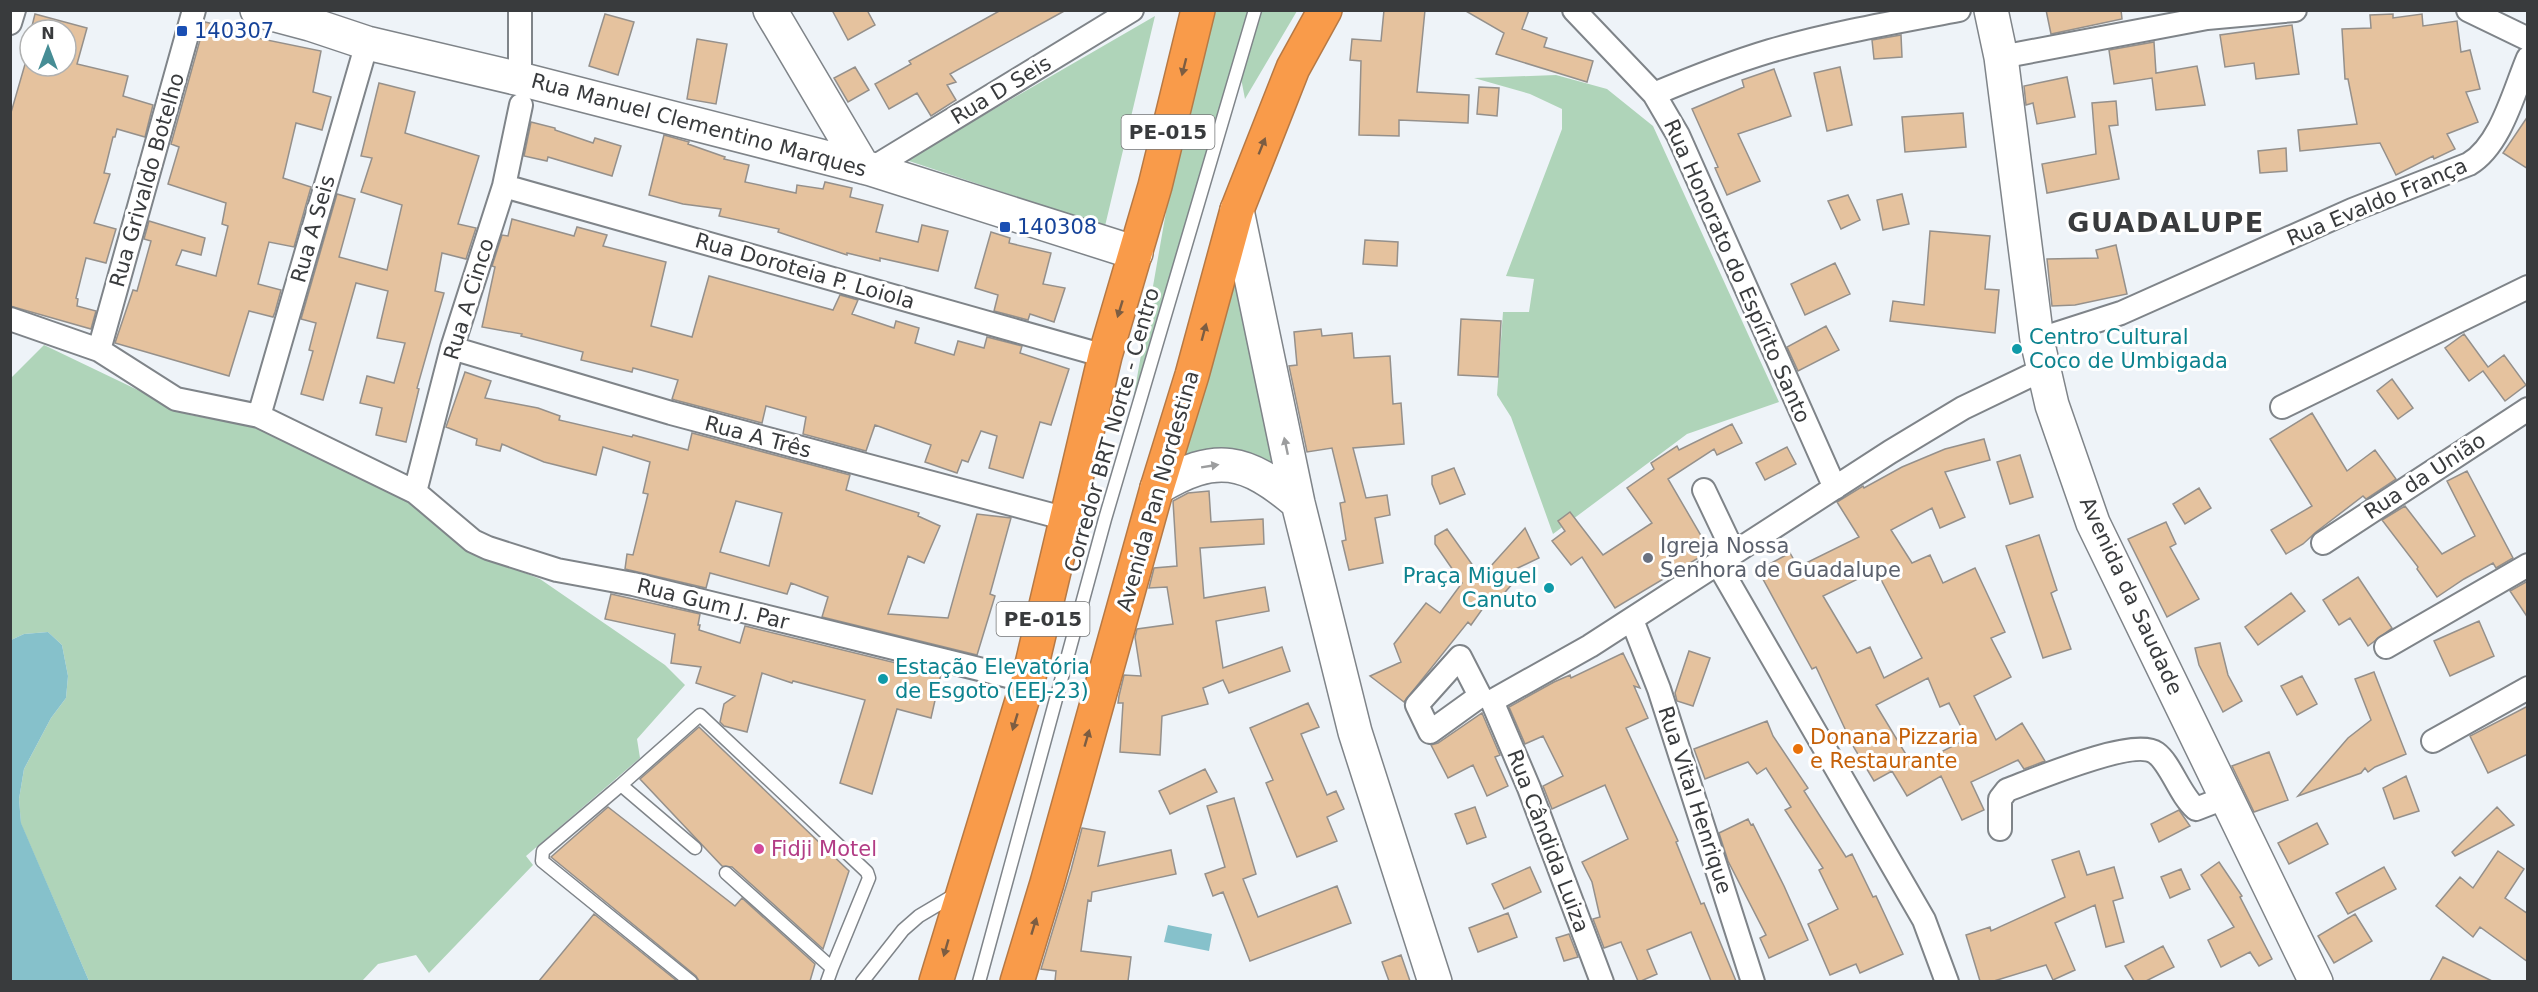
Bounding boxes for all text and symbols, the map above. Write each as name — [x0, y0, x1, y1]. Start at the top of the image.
north arrow — [18, 18, 78, 78]
place label: 140307 — [194, 19, 274, 43]
text: N — [41, 24, 55, 43]
marker: 140307 — [175, 24, 189, 38]
street label: Rua D Seis — [947, 51, 1055, 129]
one-way arrow — [1179, 58, 1189, 77]
street label: Rua Manuel Clementino Marques — [529, 69, 869, 181]
street label: Rua Grivaldo Botelho — [105, 70, 189, 290]
road number: PE-015 — [1122, 115, 1214, 149]
street label: Rua Honorato do Espírito Santo — [1659, 116, 1815, 426]
one-way arrow — [1258, 137, 1267, 155]
street label: Rua Evaldo França — [2283, 153, 2471, 251]
street label: Rua A Seis — [286, 173, 340, 285]
district label: GUADALUPE — [2067, 207, 2265, 238]
place label: 140308 — [1017, 215, 1097, 239]
marker: 140308 — [998, 220, 1012, 234]
street label: Rua Doroteia P. Loiola — [692, 228, 918, 314]
street label: Rua A Cinco — [439, 235, 499, 363]
street label: Corredor BRT Norte - Centro — [1060, 285, 1164, 575]
one-way arrow — [1114, 300, 1124, 318]
one-way arrow — [1199, 323, 1209, 341]
place label: Centro Cultural Coco de Umbigada — [2029, 325, 2228, 373]
marker: Centro Cultural Coco de Umbigada — [2010, 342, 2024, 356]
street label: Avenida Pan Nordestina — [1112, 368, 1204, 614]
street label: Rua A Três — [702, 411, 814, 463]
street label: Rua da União — [2360, 428, 2490, 524]
one-way arrow — [1281, 436, 1290, 455]
one-way arrow — [1201, 462, 1220, 471]
street label: Avenida da Saudade — [2075, 493, 2187, 699]
place label: Igreja Nossa Senhora de Guadalupe — [1660, 534, 1901, 582]
marker: Igreja Nossa Senhora de Guadalupe — [1641, 551, 1655, 565]
place label: Praça Miguel Canuto — [1403, 564, 1537, 612]
street label: Rua Gum J. Par — [634, 573, 792, 635]
marker: Praça Miguel Canuto — [1542, 581, 1556, 595]
road number: PE-015 — [996, 602, 1090, 636]
place label: Estação Elevatória de Esgoto (EEJ-23) — [895, 655, 1090, 703]
marker: Estação Elevatória de Esgoto (EEJ-23) — [876, 672, 890, 686]
street label: Rua Vital Henrique — [1653, 703, 1737, 897]
one-way arrow — [1010, 713, 1020, 731]
place label: Donana Pizzaria e Restaurante — [1810, 725, 1978, 773]
one-way arrow — [1083, 729, 1092, 747]
marker: Donana Pizzaria e Restaurante — [1791, 742, 1805, 756]
street label: Rua Cândida Luiza — [1502, 746, 1594, 936]
place label: Fidji Motel — [771, 837, 877, 861]
marker: Fidji Motel — [752, 842, 766, 856]
one-way arrow — [1030, 917, 1039, 935]
one-way arrow — [940, 939, 950, 957]

